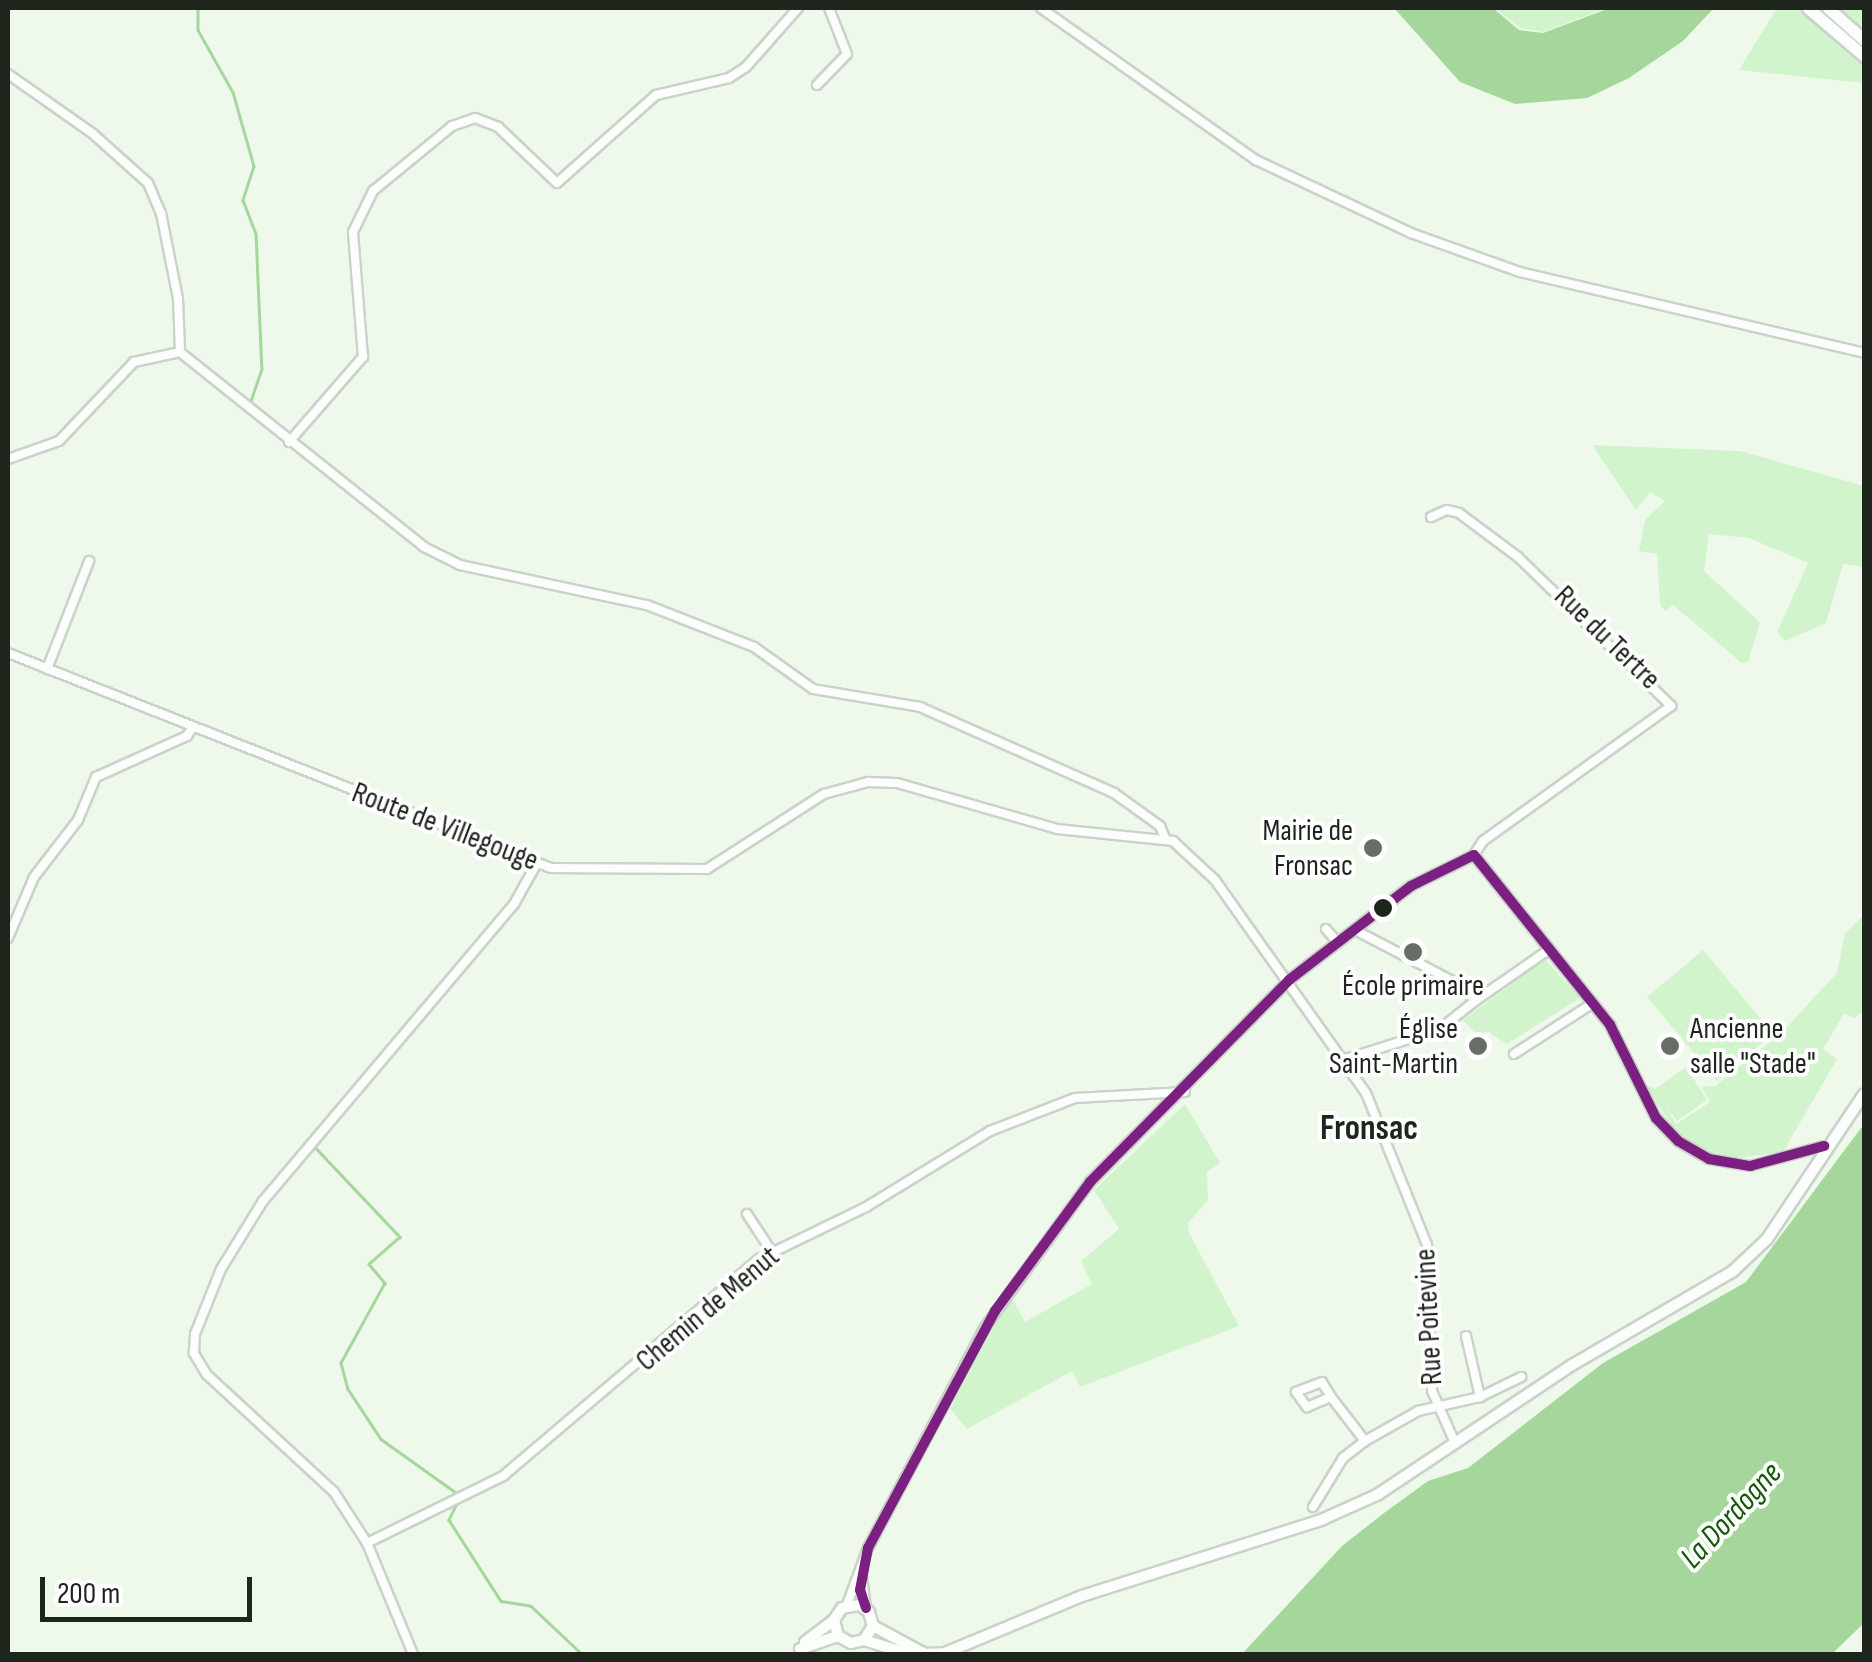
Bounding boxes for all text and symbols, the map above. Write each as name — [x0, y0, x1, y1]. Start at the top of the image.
street label: Rue du Tertre — [1546, 579, 1668, 697]
street label: Route de Villegouge — [347, 775, 543, 879]
place label: Mairie de Fronsac — [1262, 813, 1353, 884]
marker: Mairie de Fronsac — [1362, 837, 1384, 859]
unlabelled marker — [1373, 898, 1393, 918]
marker: École primaire — [1402, 941, 1424, 963]
place label: École primaire — [1342, 968, 1484, 1004]
place label: Église Saint-Martin — [1329, 1011, 1458, 1082]
place label: Ancienne salle "Stade" — [1690, 1011, 1816, 1082]
marker: Église Saint-Martin — [1467, 1035, 1489, 1057]
marker: Ancienne salle "Stade" — [1659, 1035, 1681, 1057]
district label: Fronsac — [1320, 1108, 1418, 1150]
street label: Chemin de Menut — [629, 1239, 787, 1379]
street label: Rue Poitevine — [1407, 1248, 1451, 1386]
water label: La Dordogne — [1673, 1455, 1791, 1577]
scale bar — [45, 1557, 258, 1619]
text: 200 m — [57, 1576, 120, 1612]

